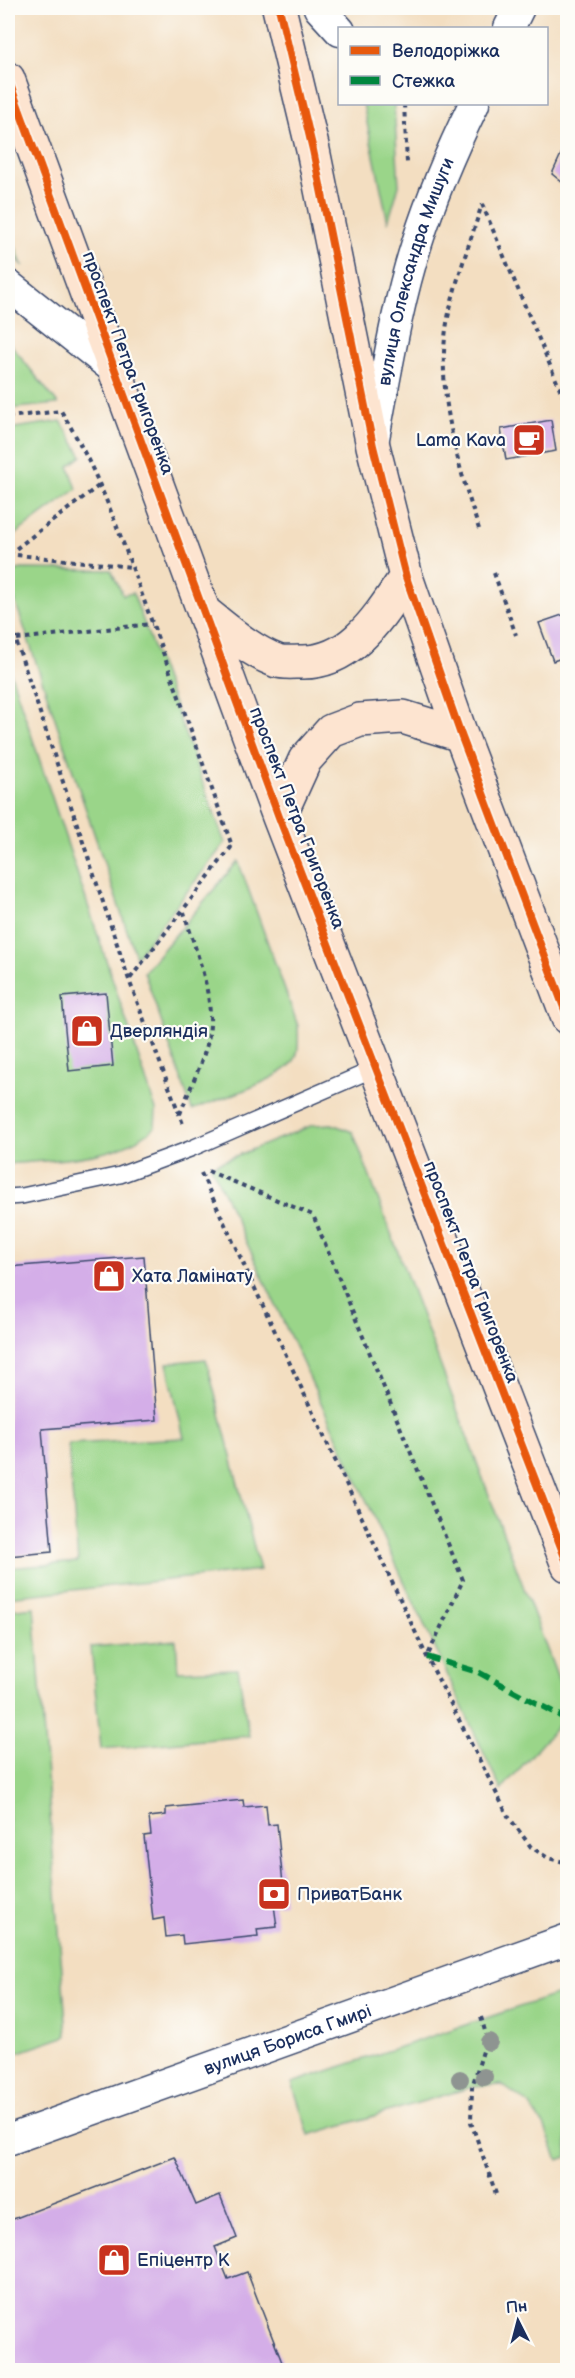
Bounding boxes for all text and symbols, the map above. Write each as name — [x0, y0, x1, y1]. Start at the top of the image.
legend — [338, 27, 548, 105]
text: Велодоріжка — [392, 41, 500, 62]
text: Стежка — [392, 71, 455, 92]
street label: вулиця Олександра Мишуги — [373, 154, 458, 387]
street label: проспект Петра Григоренка — [78, 249, 178, 478]
cafe icon: Lama Kava — [511, 422, 547, 458]
place label: Lama Kava — [416, 430, 506, 451]
street label: проспект Петра Григоренка — [245, 704, 349, 932]
shop icon: Дверляндія — [69, 1013, 105, 1049]
place label: Дверляндія — [110, 1021, 208, 1042]
street label: проспект Петра Григоренка — [419, 1158, 523, 1386]
shop icon: Хата Ламінату — [91, 1258, 127, 1294]
place label: Хата Ламінату — [132, 1266, 254, 1287]
bank icon: ПриватБанк — [256, 1876, 292, 1912]
place label: ПриватБанк — [297, 1884, 402, 1905]
street label: вулиця Бориса Гмирі — [201, 2000, 374, 2079]
shop icon: Епіцентр К — [96, 2242, 132, 2278]
place label: Епіцентр К — [137, 2250, 230, 2271]
north arrow — [488, 2291, 548, 2351]
text: Пн — [505, 2297, 528, 2318]

